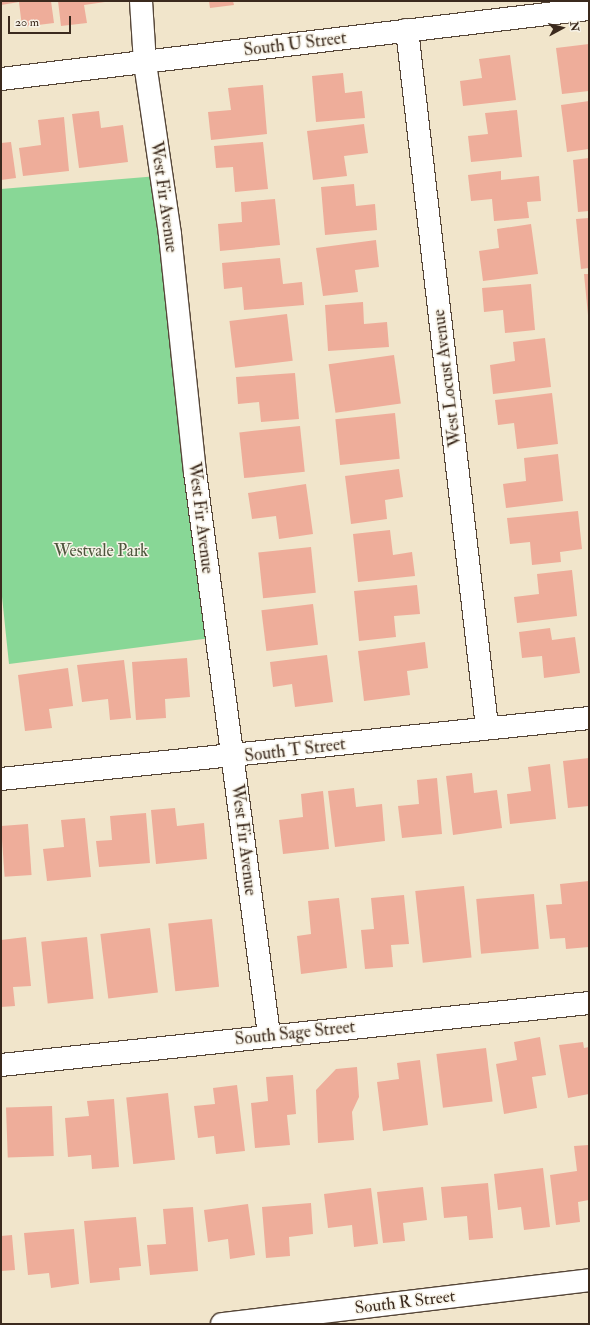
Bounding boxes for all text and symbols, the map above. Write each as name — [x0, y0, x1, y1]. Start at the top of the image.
scale bar — [10, 8, 73, 34]
north arrow — [542, 8, 582, 48]
text: 20 m — [15, 15, 39, 30]
text: N — [567, 21, 581, 32]
street label: South U Street — [243, 28, 347, 60]
street label: West Fir Avenue — [146, 140, 182, 254]
street label: West Locust Avenue — [428, 308, 466, 448]
street label: West Fir Avenue — [184, 461, 218, 575]
park label: Westvale Park — [54, 541, 148, 561]
street label: South T Street — [243, 734, 347, 766]
street label: West Fir Avenue — [227, 783, 261, 897]
street label: South Sage Street — [234, 1017, 356, 1049]
street label: South R Street — [354, 1286, 456, 1318]

